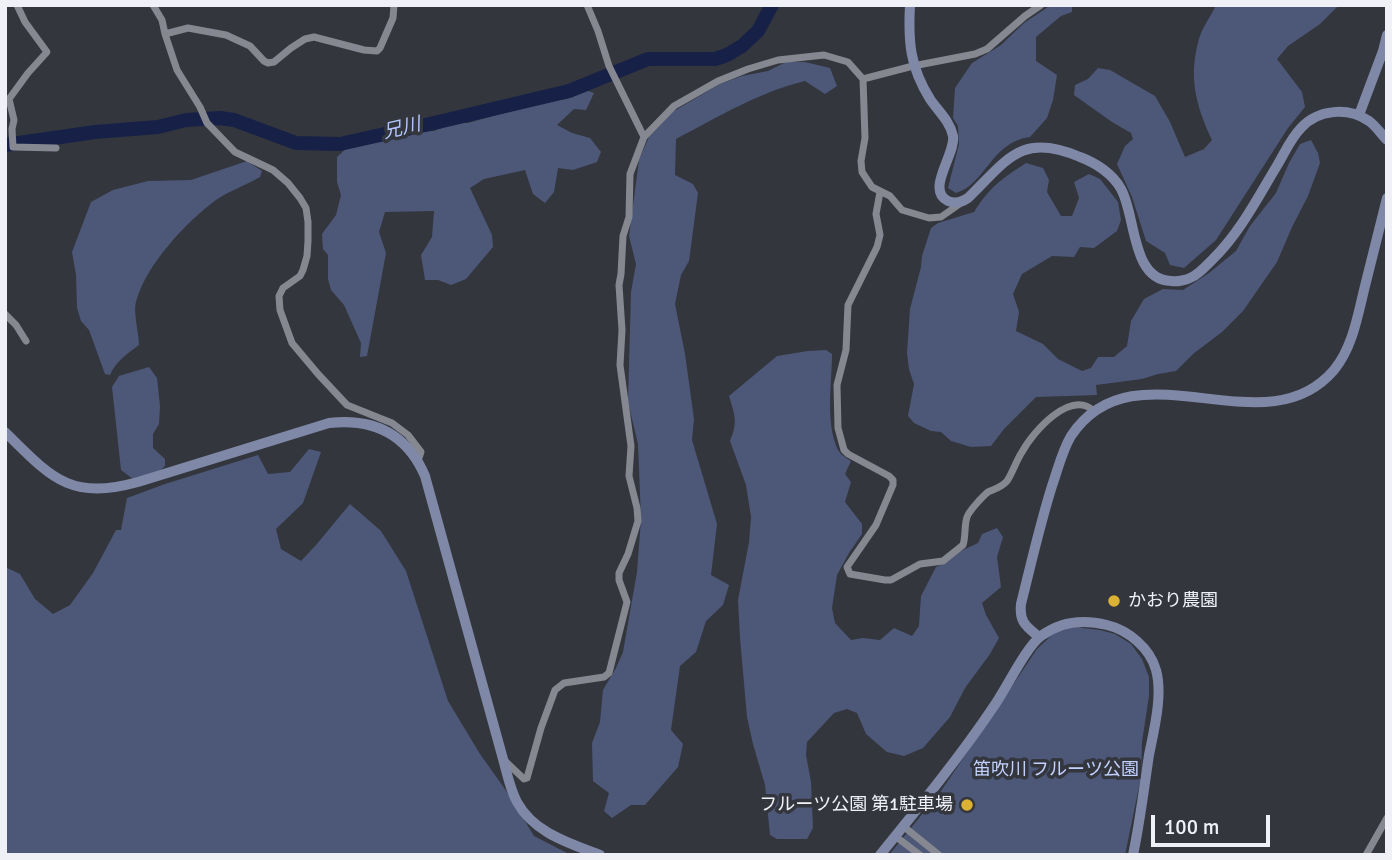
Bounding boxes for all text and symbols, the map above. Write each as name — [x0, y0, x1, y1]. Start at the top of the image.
water label: 兄川 — [381, 114, 423, 144]
place label: かおり農園 — [1128, 590, 1218, 612]
marker: かおり農園 — [1106, 593, 1122, 609]
park label: 笛吹川 フルーツ公園 — [973, 759, 1139, 781]
place label: フルーツ公園 第1駐車場 — [759, 794, 953, 816]
marker: フルーツ公園 第1駐車場 — [959, 797, 975, 813]
scale bar — [1154, 800, 1273, 844]
text: 100 m — [1164, 814, 1219, 840]

